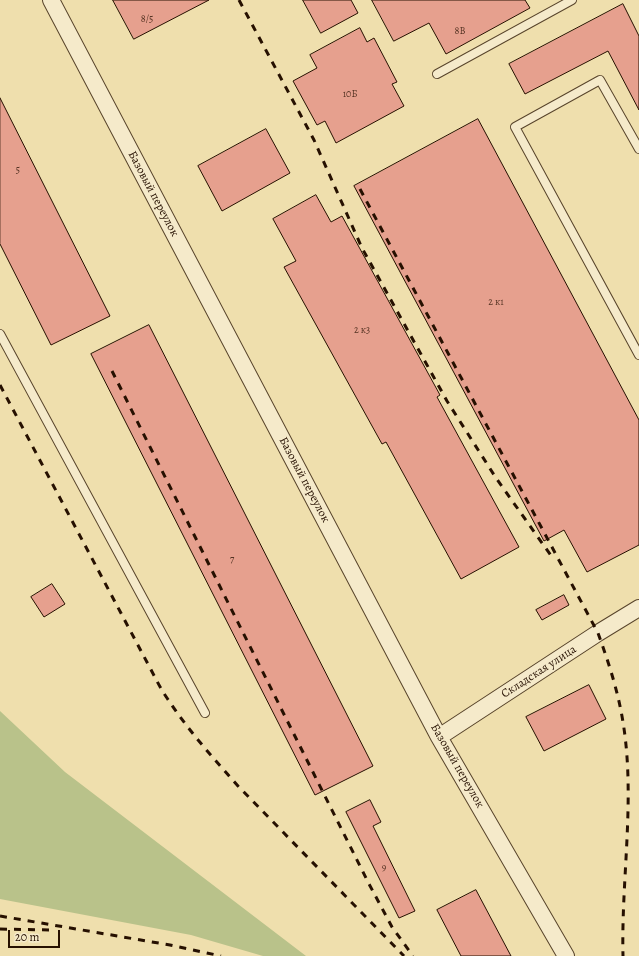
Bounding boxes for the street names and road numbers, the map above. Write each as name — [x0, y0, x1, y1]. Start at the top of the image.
street label: Базовый переулок — [124, 149, 182, 239]
street label: Базовый переулок — [275, 435, 333, 525]
street label: Складская улица — [499, 642, 579, 702]
street label: Базовый переулок — [427, 721, 487, 811]

